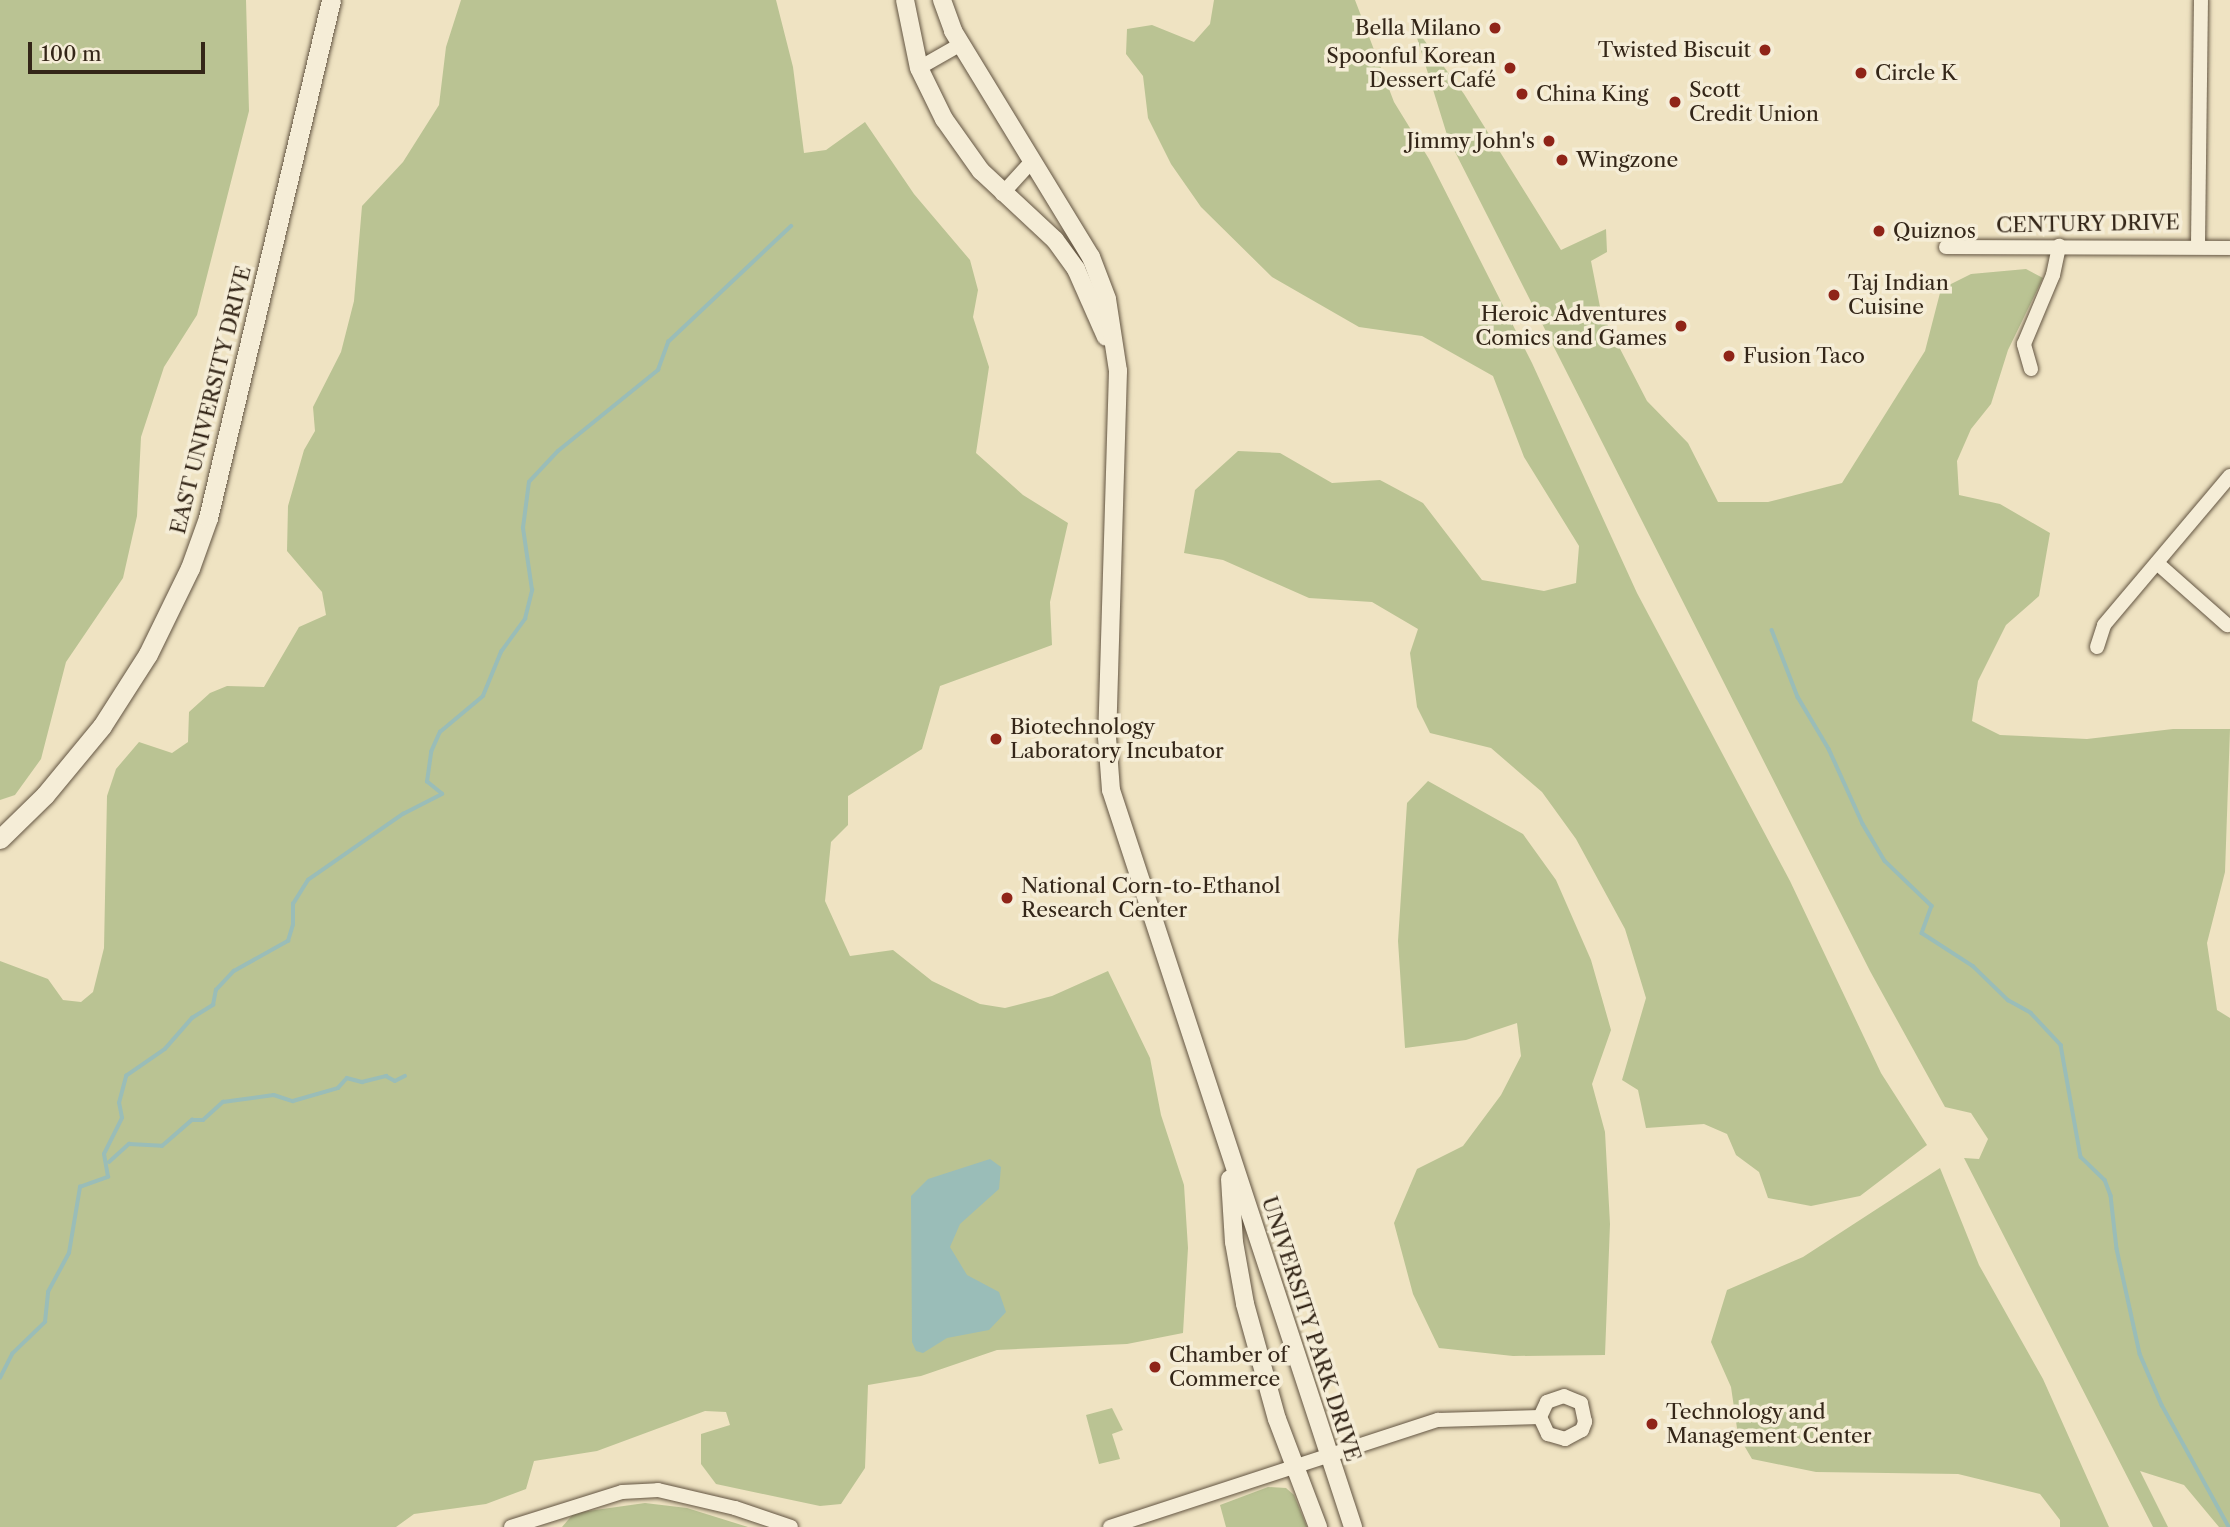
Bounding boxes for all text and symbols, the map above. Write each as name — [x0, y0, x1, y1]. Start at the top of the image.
place label: Bella Milano — [1354, 15, 1481, 41]
marker: Bella Milano — [1487, 20, 1503, 36]
scale bar — [32, 28, 208, 72]
place label: Twisted Biscuit — [1598, 37, 1751, 63]
text: 100 m — [41, 41, 102, 66]
marker: Twisted Biscuit — [1757, 42, 1773, 58]
place label: Spoonful Korean Dessert Café — [1326, 43, 1496, 93]
marker: Spoonful Korean Dessert Café — [1502, 60, 1518, 76]
place label: Circle K — [1875, 60, 1957, 86]
marker: Circle K — [1853, 65, 1869, 81]
place label: Scott Credit Union — [1689, 77, 1819, 127]
place label: China King — [1536, 81, 1649, 107]
marker: China King — [1514, 86, 1530, 102]
marker: Scott Credit Union — [1667, 94, 1683, 110]
place label: Jimmy John's — [1406, 128, 1535, 154]
marker: Jimmy John's — [1541, 133, 1557, 149]
place label: Wingzone — [1576, 147, 1678, 173]
marker: Wingzone — [1554, 152, 1570, 168]
street label: CENTURY DRIVE — [1995, 210, 2181, 238]
place label: Quiznos — [1893, 218, 1976, 244]
marker: Quiznos — [1871, 223, 1887, 239]
street label: EAST UNIVERSITY DRIVE — [165, 263, 257, 537]
place label: Taj Indian Cuisine — [1848, 270, 1949, 320]
marker: Taj Indian Cuisine — [1826, 287, 1842, 303]
place label: Heroic Adventures Comics and Games — [1475, 301, 1667, 351]
marker: Heroic Adventures Comics and Games — [1673, 318, 1689, 334]
place label: Fusion Taco — [1743, 343, 1865, 369]
marker: Fusion Taco — [1721, 348, 1737, 364]
place label: Biotechnology Laboratory Incubator — [1010, 714, 1225, 764]
marker: Biotechnology Laboratory Incubator — [988, 731, 1004, 747]
place label: National Corn-to-Ethanol Research Center — [1021, 873, 1280, 923]
marker: National Corn-to-Ethanol Research Center — [999, 890, 1015, 906]
street label: UNIVERSITY PARK DRIVE — [1256, 1193, 1366, 1465]
place label: Chamber of Commerce — [1169, 1342, 1288, 1392]
marker: Chamber of Commerce — [1147, 1359, 1163, 1375]
place label: Technology and Management Center — [1666, 1399, 1872, 1449]
marker: Technology and Management Center — [1644, 1416, 1660, 1432]

